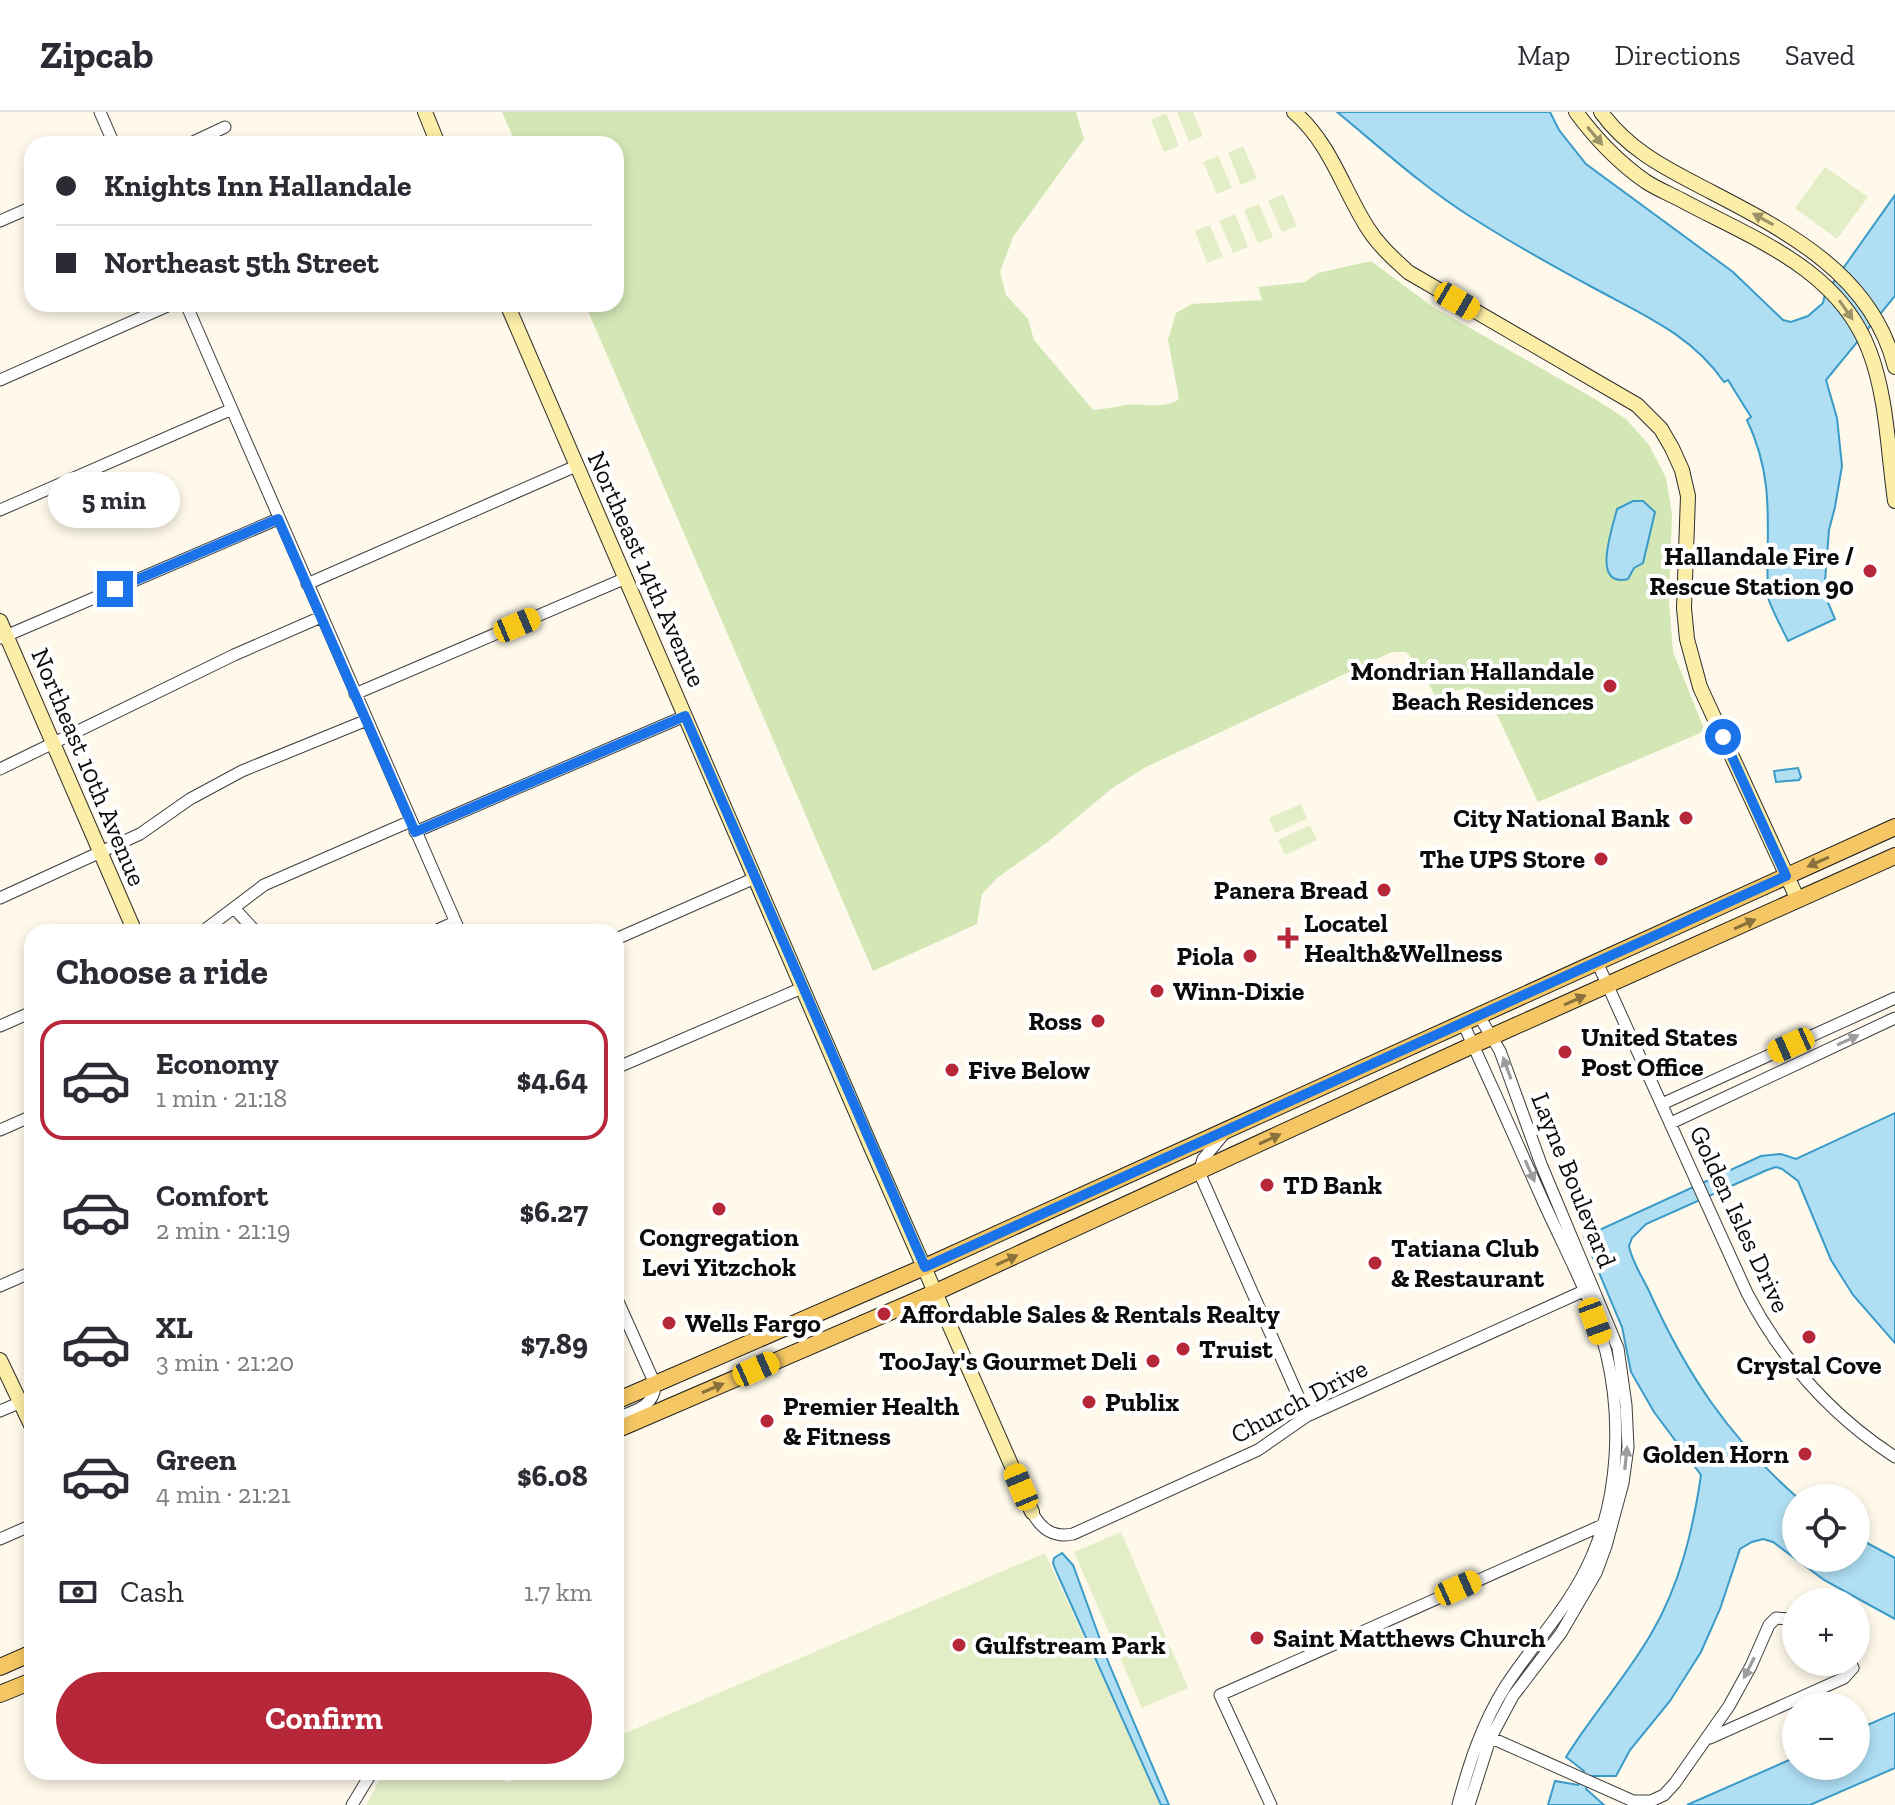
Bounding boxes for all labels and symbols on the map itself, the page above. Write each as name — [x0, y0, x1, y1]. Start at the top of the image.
one-way arrow — [1586, 125, 1603, 145]
one-way arrow — [1751, 213, 1774, 226]
car — [1430, 279, 1484, 323]
one-way arrow — [1838, 299, 1853, 320]
street label: Northeast 14th Avenue — [581, 446, 713, 692]
callout: 5 min — [49, 473, 181, 529]
place label: Hallandale Fire / Rescue Station 90 — [1649, 540, 1854, 602]
marker: Hallandale Fire / Rescue Station 90 — [1861, 562, 1879, 580]
route end — [97, 571, 133, 607]
car — [490, 605, 544, 645]
street label: Northeast 10th Avenue — [24, 643, 154, 891]
place label: Mondrian Hallandale Beach Residences — [1351, 655, 1594, 717]
marker: Mondrian Hallandale Beach Residences — [1601, 677, 1619, 695]
route start — [1705, 719, 1741, 755]
place label: City National Bank — [1453, 802, 1671, 834]
marker: City National Bank — [1677, 809, 1695, 827]
place label: The UPS Store — [1420, 843, 1585, 875]
marker: The UPS Store — [1592, 850, 1610, 868]
one-way arrow — [1806, 855, 1829, 869]
place label: Panera Bread — [1214, 874, 1368, 906]
marker: Panera Bread — [1375, 881, 1393, 899]
place label: Locatel Health&Wellness — [1304, 907, 1503, 969]
one-way arrow — [1733, 917, 1757, 930]
marker: Locatel Health&Wellness — [1279, 929, 1297, 947]
place label: Piola — [1177, 940, 1234, 972]
marker: Piola — [1241, 947, 1259, 965]
place label: Winn-Dixie — [1173, 975, 1305, 1007]
marker: Winn-Dixie — [1148, 982, 1166, 1000]
one-way arrow — [1563, 993, 1587, 1006]
place label: Ross — [1028, 1005, 1082, 1037]
marker: Ross — [1089, 1012, 1107, 1030]
place label: United States Post Office — [1581, 1021, 1738, 1083]
car — [1764, 1024, 1818, 1066]
one-way arrow — [1836, 1033, 1859, 1046]
marker: United States Post Office — [1556, 1043, 1574, 1061]
place label: Five Below — [968, 1054, 1090, 1086]
one-way arrow — [1500, 1056, 1512, 1080]
marker: Five Below — [943, 1061, 961, 1079]
street label: Layne Boulevard — [1524, 1088, 1624, 1272]
street label: Golden Isles Drive — [1683, 1120, 1797, 1318]
one-way arrow — [1258, 1133, 1282, 1146]
one-way arrow — [1523, 1159, 1537, 1183]
place label: TD Bank — [1283, 1169, 1383, 1201]
marker: TD Bank — [1258, 1176, 1276, 1194]
marker: Congregation Levi Yitzchok — [710, 1200, 728, 1218]
place label: Congregation Levi Yitzchok — [639, 1221, 799, 1283]
place label: Tatiana Club & Restaurant — [1391, 1232, 1545, 1294]
one-way arrow — [995, 1253, 1019, 1267]
marker: Tatiana Club & Restaurant — [1366, 1254, 1384, 1272]
car — [1576, 1294, 1614, 1348]
place label: Affordable Sales & Rentals Realty — [900, 1298, 1280, 1330]
marker: Affordable Sales & Rentals Realty — [875, 1305, 893, 1323]
place label: Wells Fargo — [685, 1307, 821, 1339]
marker: Wells Fargo — [660, 1314, 678, 1332]
marker: Crystal Cove — [1800, 1328, 1818, 1346]
place label: Truist — [1199, 1333, 1273, 1365]
marker: Truist — [1174, 1340, 1192, 1358]
place label: TooJay's Gourmet Deli — [879, 1345, 1137, 1377]
car — [729, 1348, 783, 1390]
place label: Crystal Cove — [1736, 1349, 1882, 1381]
marker: TooJay's Gourmet Deli — [1144, 1352, 1162, 1370]
street label: Church Drive — [1225, 1352, 1373, 1450]
one-way arrow — [701, 1381, 725, 1394]
place label: Publix — [1105, 1386, 1179, 1418]
place label: Premier Health & Fitness — [783, 1390, 959, 1452]
marker: Publix — [1080, 1393, 1098, 1411]
marker: Premier Health & Fitness — [758, 1412, 776, 1430]
place label: Golden Horn — [1643, 1438, 1790, 1470]
one-way arrow — [1620, 1445, 1633, 1470]
marker: Golden Horn — [1796, 1445, 1814, 1463]
car — [1001, 1460, 1041, 1514]
car — [1431, 1567, 1485, 1609]
place label: Saint Matthews Church — [1273, 1622, 1546, 1654]
place label: Gulfstream Park — [975, 1629, 1166, 1661]
marker: Saint Matthews Church — [1248, 1629, 1266, 1647]
marker: Gulfstream Park — [950, 1636, 968, 1654]
one-way arrow — [1743, 1656, 1756, 1679]

